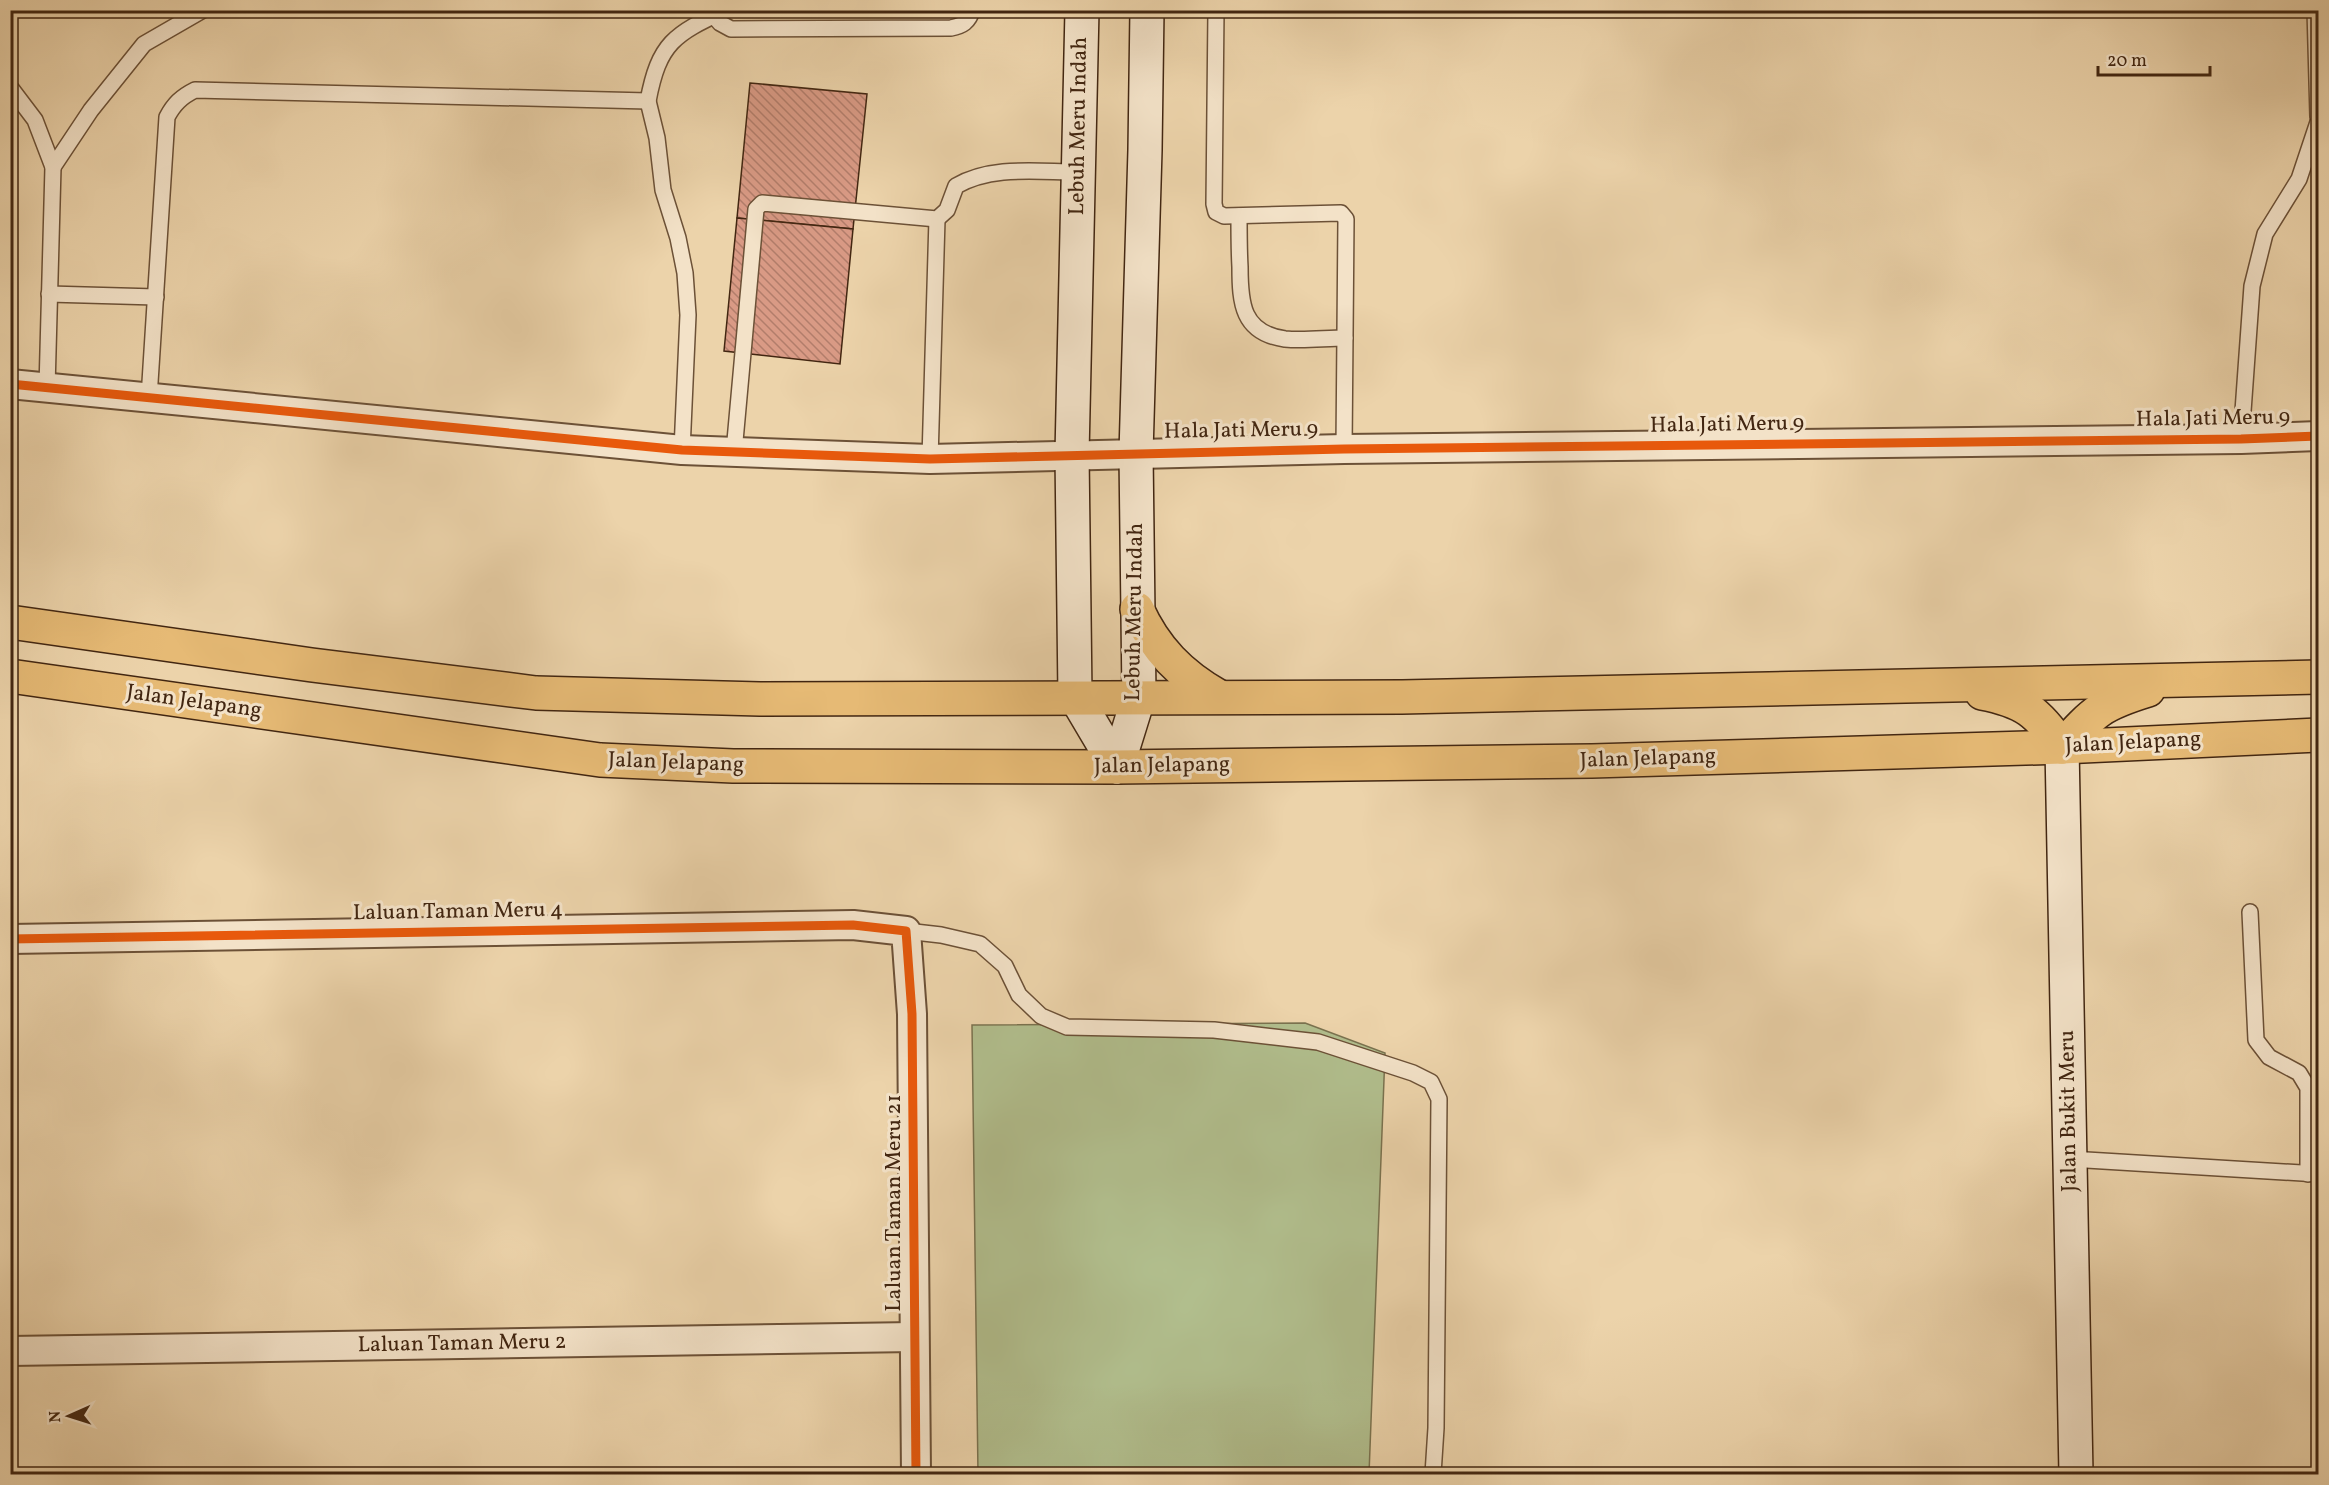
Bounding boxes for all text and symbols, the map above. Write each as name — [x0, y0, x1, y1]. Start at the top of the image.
street label: Lebuh Meru Indah — [1062, 36, 1096, 216]
scale bar — [2098, 39, 2210, 77]
text: 20 m — [2107, 49, 2147, 74]
street label: Hala Jati Meru 9 — [2136, 402, 2290, 436]
street label: Hala Jati Meru 9 — [1650, 408, 1804, 442]
street label: Hala Jati Meru 9 — [1164, 414, 1318, 448]
street label: Lebuh Meru Indah — [1118, 522, 1152, 702]
street label: Jalan Jelapang — [124, 677, 264, 727]
street label: Jalan Jelapang — [2064, 724, 2202, 762]
street label: Jalan Jelapang — [1579, 741, 1717, 777]
street label: Jalan Jelapang — [607, 745, 745, 781]
street label: Jalan Jelapang — [1094, 749, 1230, 783]
street label: Laluan Taman Meru 4 — [353, 895, 563, 929]
street label: Jalan Bukit Meru — [2052, 1030, 2086, 1192]
street label: Laluan Taman Meru 21 — [879, 1094, 910, 1312]
street label: Laluan Taman Meru 2 — [357, 1327, 567, 1361]
north arrow — [39, 1386, 99, 1446]
text: N — [45, 1410, 67, 1423]

